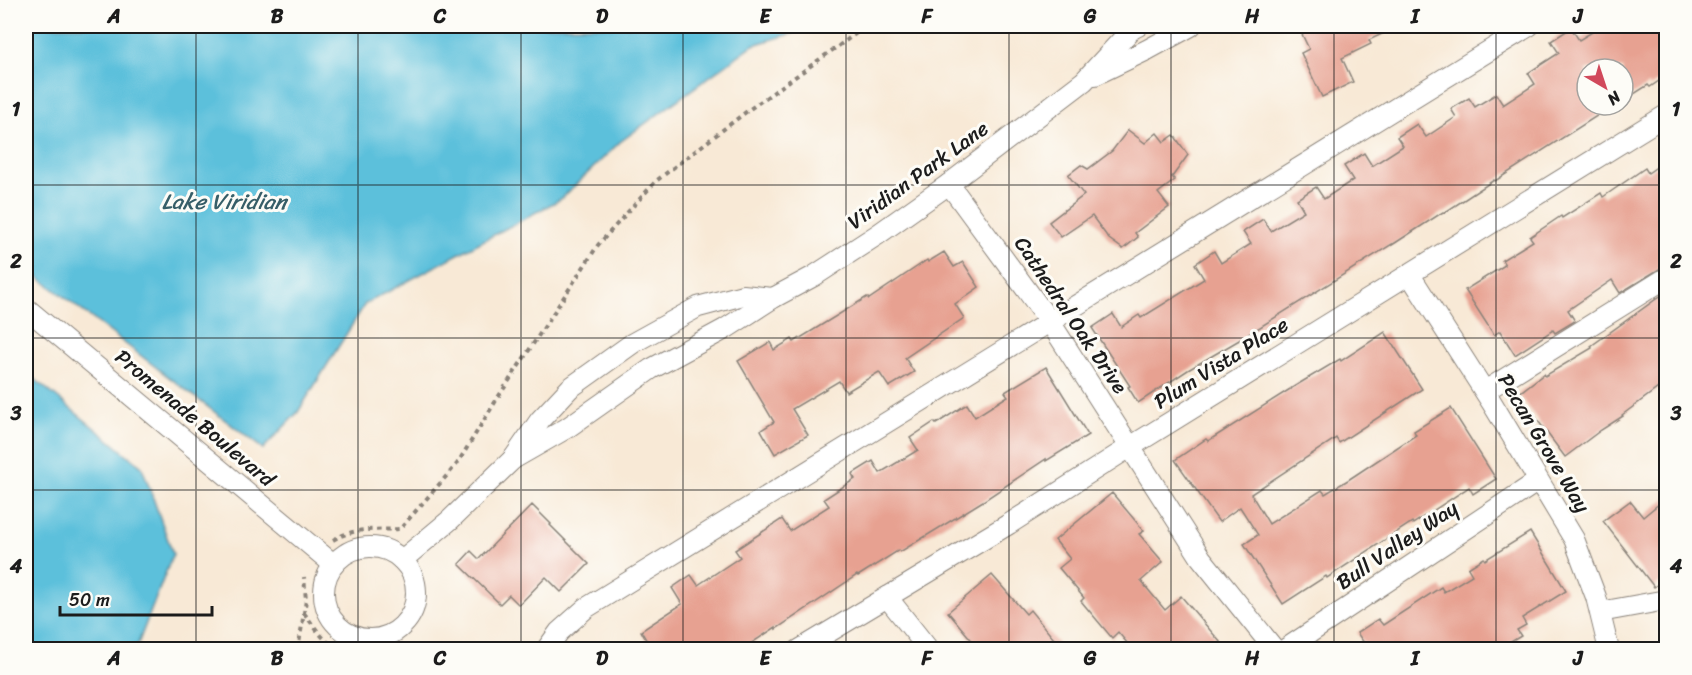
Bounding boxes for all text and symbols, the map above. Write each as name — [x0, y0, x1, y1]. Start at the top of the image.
text: A — [106, 0, 121, 34]
text: B — [271, 0, 284, 34]
text: C — [433, 0, 447, 34]
text: D — [596, 0, 609, 34]
text: E — [759, 0, 772, 34]
text: F — [921, 0, 934, 34]
text: G — [1083, 0, 1097, 34]
text: H — [1244, 0, 1260, 34]
text: I — [1410, 0, 1421, 34]
text: J — [1572, 0, 1584, 34]
north arrow — [1575, 57, 1635, 117]
text: N — [1600, 83, 1628, 114]
text: 1 — [12, 92, 21, 127]
text: 1 — [1672, 92, 1681, 127]
street label: Viridian Park Lane — [839, 110, 997, 240]
water label: Lake Viridian — [162, 182, 289, 221]
street label: Cathedral Oak Drive — [1004, 228, 1138, 402]
text: 2 — [9, 244, 22, 279]
text: 2 — [1669, 244, 1682, 279]
street label: Plum Vista Place — [1146, 306, 1296, 420]
street label: Promenade Boulevard — [106, 339, 285, 498]
street label: Pecan Grove Way — [1487, 366, 1601, 520]
text: 3 — [10, 396, 22, 431]
text: 3 — [1670, 396, 1682, 431]
street label: Bull Valley Way — [1328, 490, 1466, 600]
text: 4 — [9, 549, 23, 584]
text: 4 — [1669, 549, 1683, 584]
scale bar — [60, 579, 212, 617]
text: 50 m — [69, 584, 110, 616]
text: A — [106, 641, 121, 675]
text: B — [271, 641, 284, 675]
text: C — [433, 641, 447, 675]
text: D — [596, 641, 609, 675]
text: E — [759, 641, 772, 675]
text: F — [921, 641, 934, 675]
text: G — [1083, 641, 1097, 675]
text: H — [1244, 641, 1260, 675]
text: I — [1410, 641, 1421, 675]
text: J — [1572, 641, 1584, 675]

